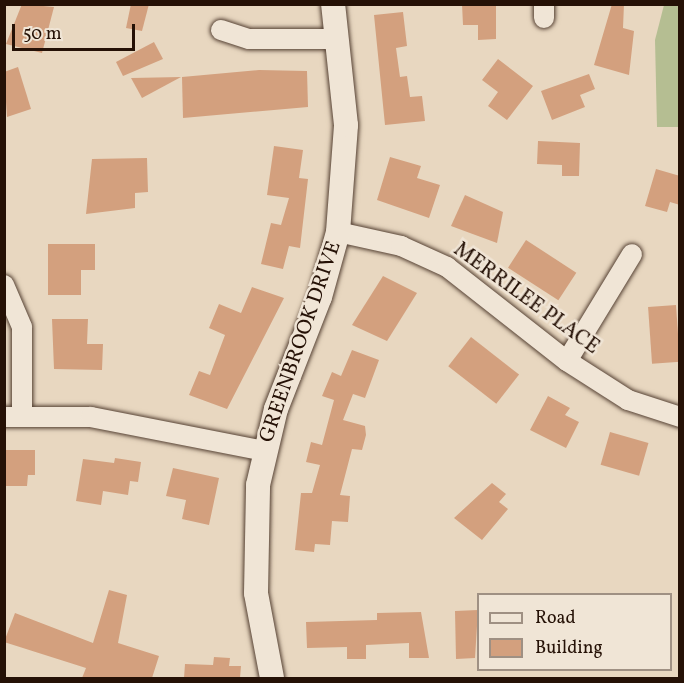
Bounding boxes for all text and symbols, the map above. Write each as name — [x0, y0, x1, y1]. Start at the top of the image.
scale bar — [15, 12, 138, 50]
text: 50 m — [23, 22, 62, 47]
street label: GREENBROOK DRIVE — [255, 238, 347, 446]
street label: MERRILEE PLACE — [448, 238, 604, 360]
legend — [477, 593, 672, 671]
text: Road — [535, 606, 576, 631]
text: Building — [535, 636, 603, 661]

